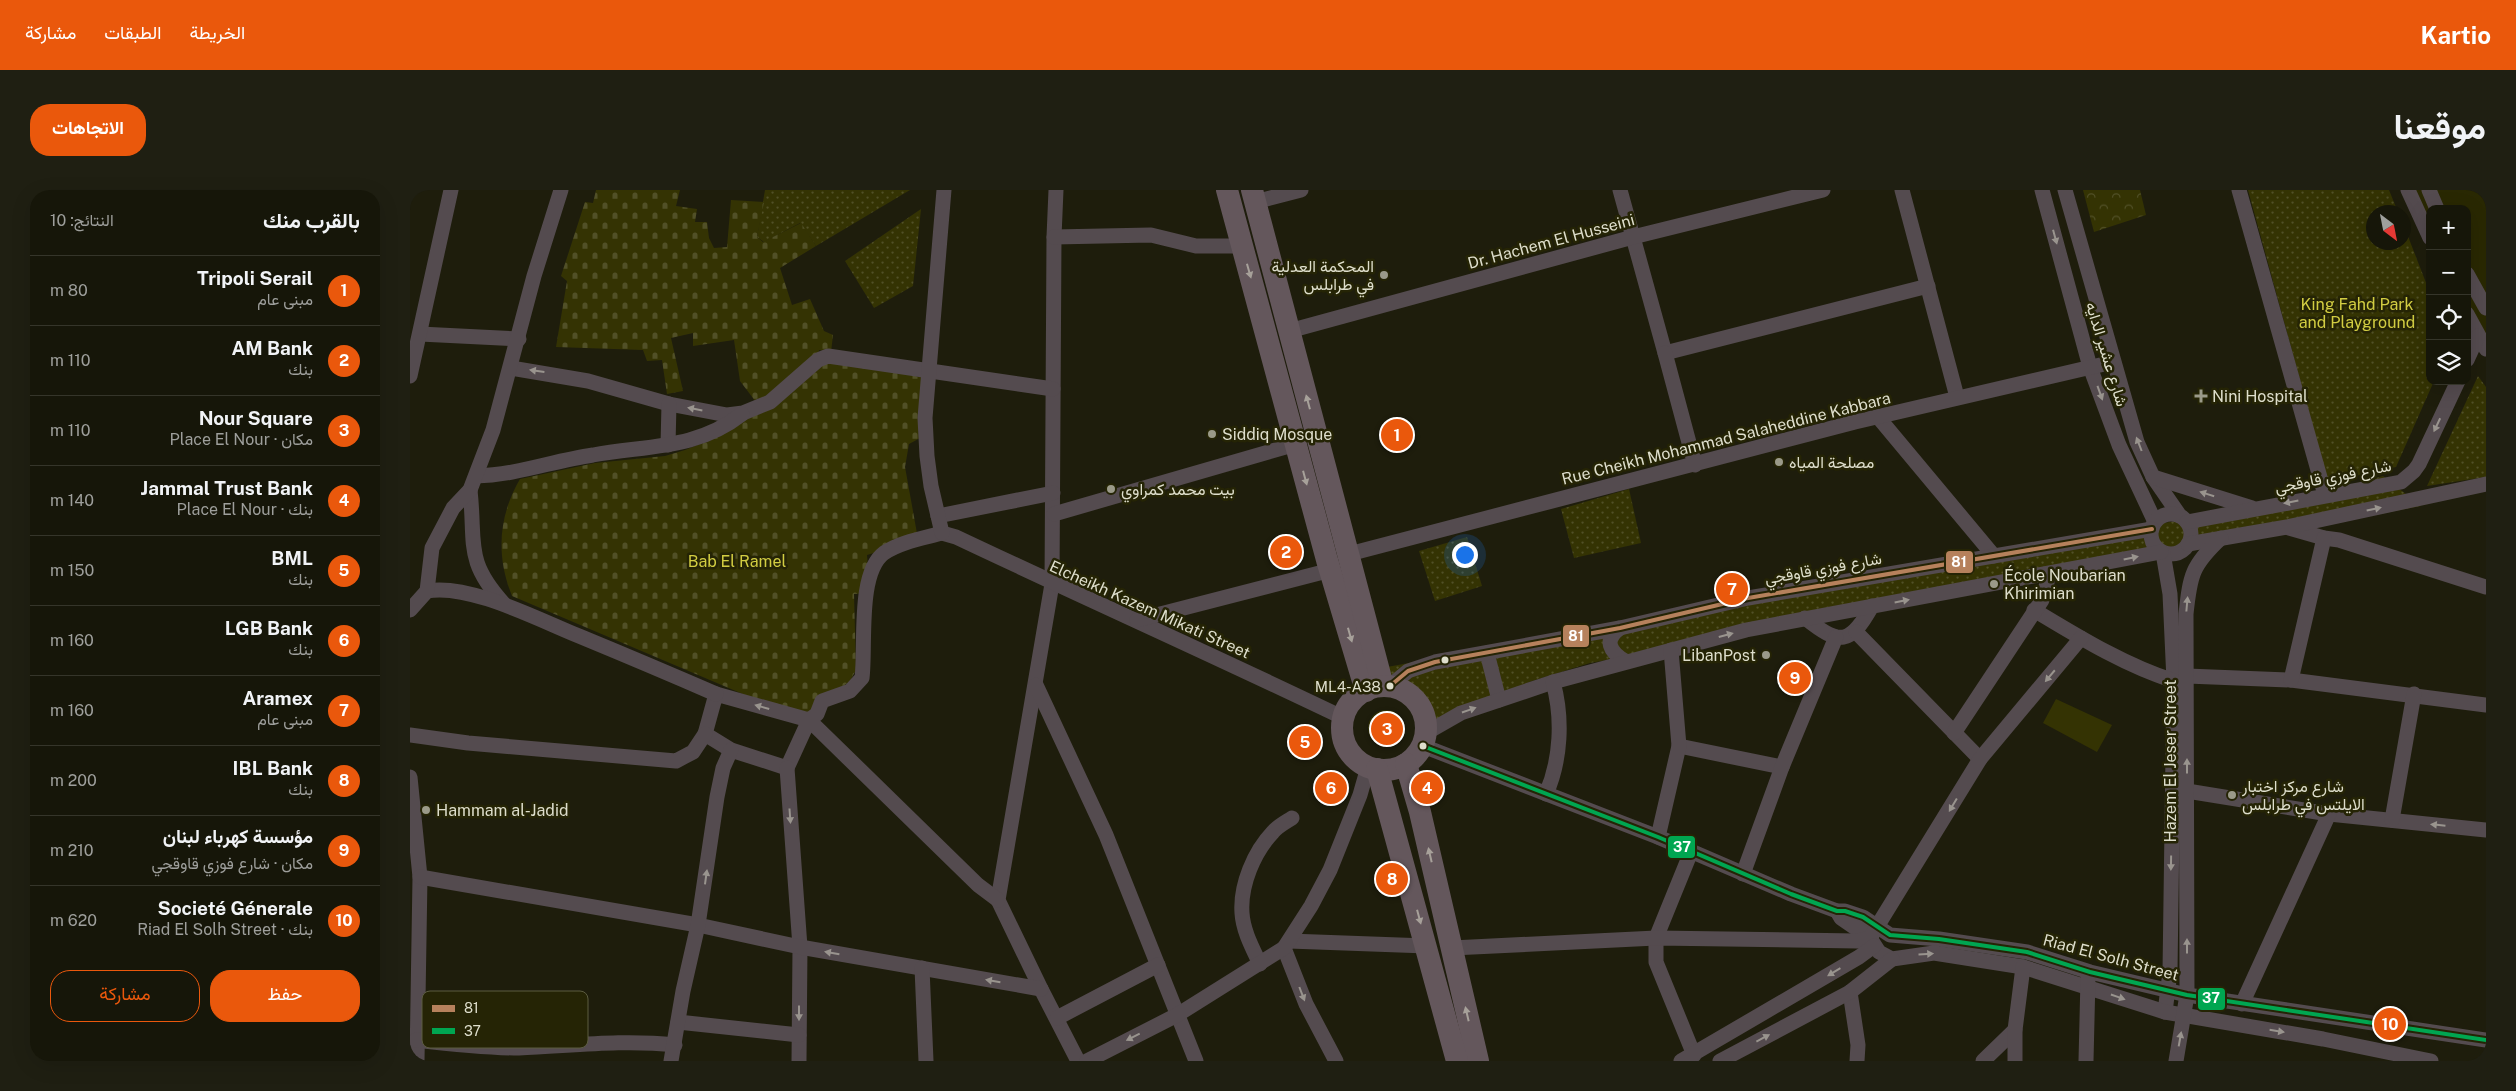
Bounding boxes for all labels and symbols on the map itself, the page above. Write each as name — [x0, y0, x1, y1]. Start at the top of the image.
north arrow — [2366, 205, 2411, 250]
street label: Dr. Hachem El Husseini — [1466, 210, 1637, 273]
one-way arrow — [2051, 230, 2059, 245]
place label: المحكمة العدلية في طرابلس — [1271, 257, 1374, 298]
one-way arrow — [1245, 263, 1253, 278]
marker: المحكمة العدلية في طرابلس — [1378, 269, 1390, 281]
park label: King Fahd Park and Playground — [2299, 295, 2415, 332]
street label: شارع عشير الدايه — [2080, 300, 2131, 409]
one-way arrow — [529, 367, 545, 375]
one-way arrow — [2096, 386, 2104, 401]
place label: Nini Hospital — [2212, 387, 2308, 406]
street label: Rue Cheikh Mohammad Salaheddine Kabbara — [1560, 388, 1893, 489]
marker: Nini Hospital — [2194, 389, 2208, 403]
one-way arrow — [1304, 395, 1312, 410]
one-way arrow — [687, 405, 703, 413]
pin: 1 — [1381, 416, 1413, 454]
one-way arrow — [2433, 418, 2441, 432]
place label: Siddiq Mosque — [1222, 425, 1332, 444]
marker: Siddiq Mosque — [1206, 428, 1218, 440]
one-way arrow — [2135, 436, 2143, 451]
place label: مصلحة المياه — [1789, 453, 1874, 472]
marker: مصلحة المياه — [1773, 456, 1785, 468]
street label: شارع فوزي قاوقجي — [2273, 456, 2394, 501]
one-way arrow — [1302, 471, 1310, 486]
place label: بيت محمد كمراوي — [1121, 480, 1235, 503]
marker: بيت محمد كمراوي — [1105, 483, 1117, 495]
one-way arrow — [2199, 490, 2214, 498]
one-way arrow — [2283, 498, 2299, 506]
one-way arrow — [2366, 505, 2381, 513]
pin: 2 — [1270, 533, 1302, 571]
your location — [1452, 542, 1478, 568]
street label: شارع فوزي قاوقجي — [1763, 549, 1884, 592]
line badge: 81 — [1945, 550, 1974, 574]
park label: Bab El Ramel — [688, 552, 786, 571]
text: 81 — [1951, 554, 1967, 570]
one-way arrow — [2123, 554, 2138, 562]
street label: Elcheikh Kazem Mikati Street — [1047, 557, 1253, 662]
place label: École Noubarian Khirimian — [2004, 565, 2126, 603]
pin: 7 — [1716, 570, 1748, 608]
marker: École Noubarian Khirimian — [1988, 578, 2000, 590]
one-way arrow — [2184, 595, 2192, 611]
one-way arrow — [1895, 596, 1911, 604]
line badge: 81 — [1562, 624, 1590, 648]
one-way arrow — [1346, 627, 1354, 642]
text: 81 — [1568, 628, 1584, 644]
one-way arrow — [1718, 631, 1733, 639]
place label: LibanPost — [1682, 646, 1756, 665]
marker: LibanPost — [1760, 649, 1772, 661]
unlabelled marker — [1440, 655, 1450, 665]
pin: 9 — [1779, 659, 1811, 697]
one-way arrow — [2044, 669, 2055, 682]
place label: ML4-A38 — [1315, 678, 1381, 695]
street label: Hazem El Jeser Street — [2161, 679, 2180, 843]
marker: ML4-A38 — [1385, 681, 1395, 691]
one-way arrow — [755, 702, 770, 710]
one-way arrow — [1462, 706, 1477, 714]
pin: 3 — [1371, 710, 1403, 748]
pin: 5 — [1289, 723, 1321, 761]
unlabelled marker — [1418, 741, 1428, 751]
one-way arrow — [2183, 758, 2191, 774]
pin: 6 — [1315, 769, 1347, 807]
pin: 4 — [1411, 769, 1443, 807]
place label: شارع مركز اختبار الايلتس في طرابلس — [2241, 777, 2365, 818]
marker: شارع مركز اختبار الايلتس في طرابلس — [2226, 789, 2238, 801]
one-way arrow — [1948, 799, 1957, 812]
place label: Hammam al-Jadid — [436, 801, 568, 820]
marker: Hammam al-Jadid — [420, 804, 432, 816]
one-way arrow — [787, 809, 795, 825]
one-way arrow — [2429, 821, 2445, 829]
line badge: 37 — [1667, 835, 1696, 859]
text: 37 — [1673, 839, 1691, 855]
one-way arrow — [1426, 848, 1434, 863]
one-way arrow — [2167, 855, 2175, 871]
pin: 8 — [1376, 860, 1408, 898]
one-way arrow — [702, 868, 710, 884]
one-way arrow — [1415, 910, 1423, 925]
street label: Riad El Solh Street — [2041, 930, 2181, 985]
one-way arrow — [2183, 938, 2191, 954]
one-way arrow — [824, 948, 840, 956]
one-way arrow — [1919, 950, 1935, 958]
one-way arrow — [1827, 968, 1840, 977]
one-way arrow — [984, 976, 1000, 984]
one-way arrow — [1298, 987, 1306, 1002]
line badge: 37 — [2197, 987, 2226, 1011]
text: 37 — [2202, 990, 2220, 1006]
legend — [422, 991, 588, 1048]
one-way arrow — [2111, 993, 2126, 1001]
text: 81 — [464, 1000, 479, 1016]
pin: 10 — [2374, 1005, 2406, 1043]
one-way arrow — [795, 1006, 803, 1022]
one-way arrow — [1463, 1006, 1471, 1021]
text: 37 — [464, 1023, 481, 1039]
one-way arrow — [2269, 1028, 2285, 1036]
one-way arrow — [2176, 1031, 2184, 1046]
one-way arrow — [1126, 1034, 1140, 1042]
one-way arrow — [1755, 1034, 1770, 1042]

